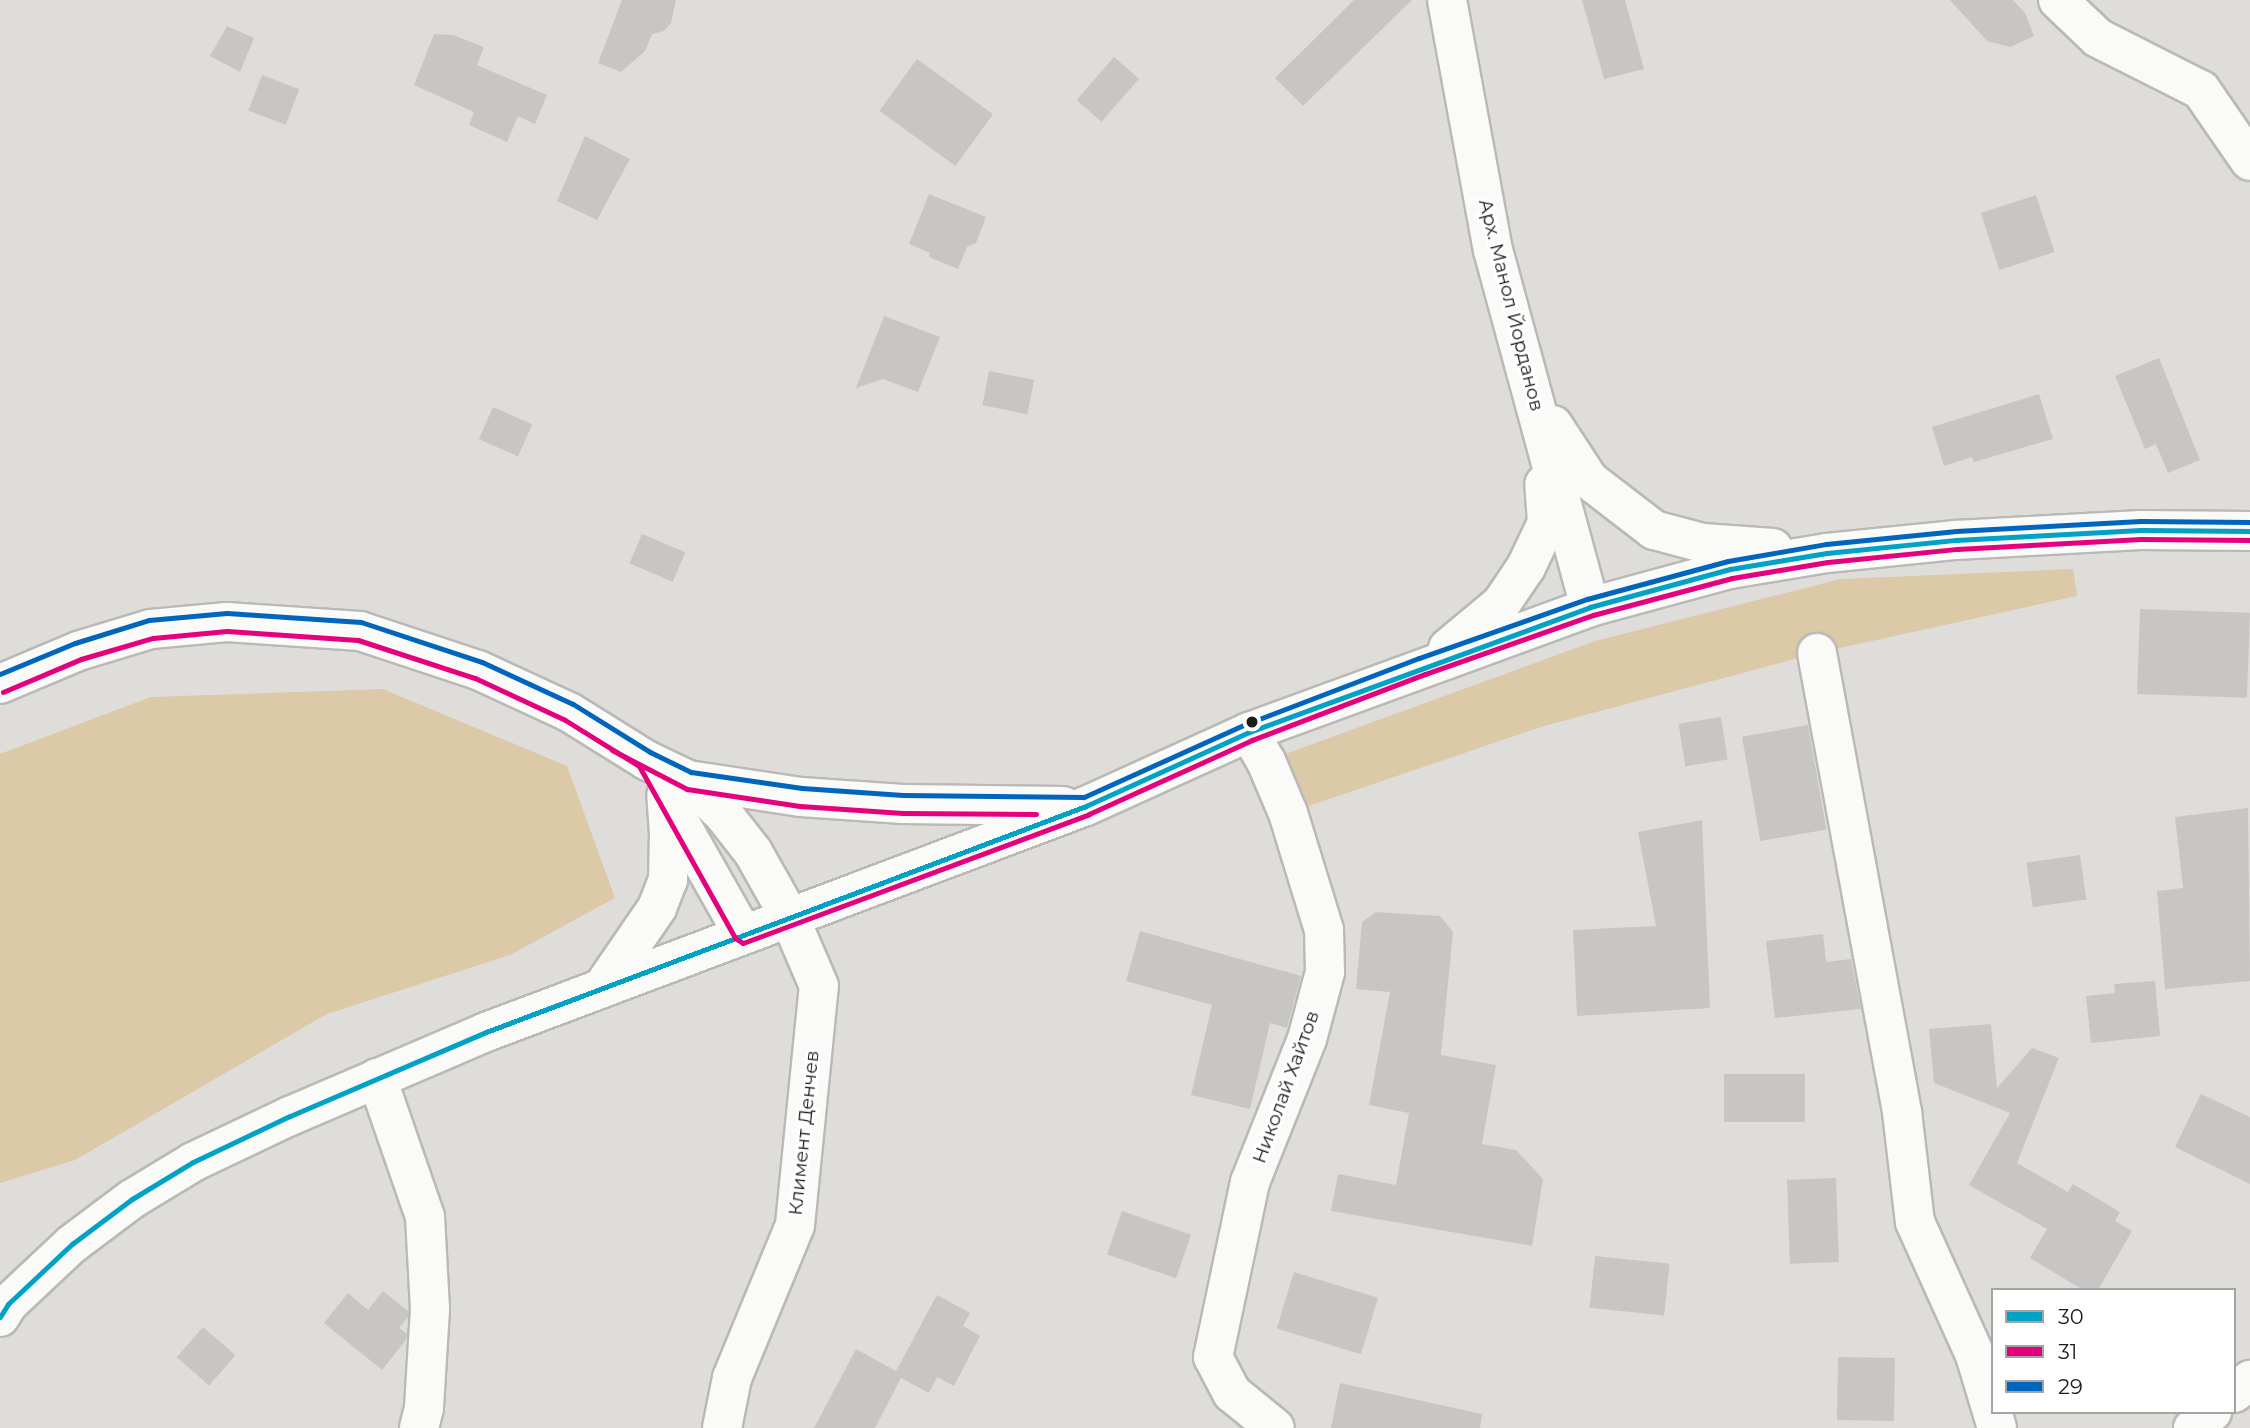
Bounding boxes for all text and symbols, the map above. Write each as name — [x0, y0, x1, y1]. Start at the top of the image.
street label: Арх. Манол Йорданов — [1474, 197, 1548, 413]
unlabelled marker — [1245, 715, 1259, 729]
street label: Николай Хайтов — [1248, 1007, 1324, 1167]
street label: Климент Денчев — [784, 1049, 824, 1217]
legend — [1991, 1288, 2236, 1414]
text: 30 — [2058, 1304, 2084, 1329]
text: 31 — [2058, 1339, 2077, 1364]
text: 29 — [2058, 1374, 2083, 1399]

